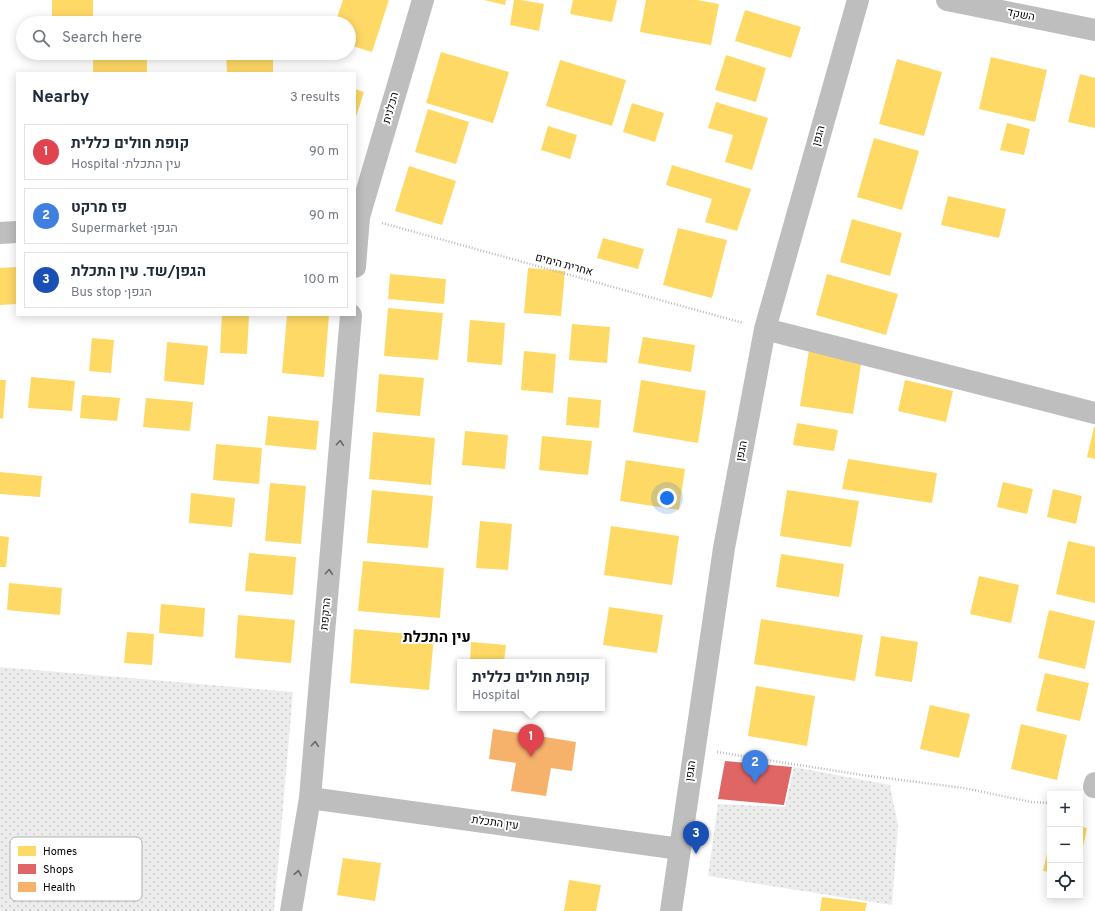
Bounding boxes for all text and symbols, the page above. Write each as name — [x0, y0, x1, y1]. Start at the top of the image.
street label: השקד — [1006, 5, 1036, 25]
search box — [16, 16, 356, 60]
icon: search — [30, 27, 52, 49]
text: Search here — [62, 29, 142, 48]
text: Nearby — [32, 87, 89, 109]
text: 3 results — [290, 90, 340, 106]
street label: הכלנית — [380, 91, 402, 125]
street label: הגפן — [809, 124, 829, 148]
text: קופת חולים כללית — [71, 135, 189, 154]
text: 1 — [43, 144, 49, 160]
text: 90 m — [309, 144, 339, 160]
text: Hospital · עין התכלת — [71, 157, 181, 173]
text: פז מרקט — [71, 199, 127, 218]
text: 2 — [42, 208, 50, 224]
text: 90 m — [309, 208, 339, 224]
text: Supermarket · הגפן — [71, 221, 178, 237]
street label: אחרית הימים — [534, 251, 594, 279]
text: הגפן/שד. עין התכלת — [71, 263, 206, 282]
text: 3 — [42, 272, 50, 288]
text: 100 m — [303, 272, 339, 288]
text: Bus stop · הגפן — [71, 285, 152, 301]
street label: הגפן — [733, 439, 751, 463]
one-way arrow — [336, 440, 345, 446]
your location — [657, 488, 677, 508]
one-way arrow — [325, 569, 334, 575]
street label: הרקפת — [318, 597, 334, 631]
district label: עין התכלת — [403, 629, 471, 648]
popup — [457, 659, 605, 711]
text: קופת חולים כללית — [472, 669, 590, 688]
text: Hospital — [472, 688, 520, 704]
pin: 1 — [518, 724, 544, 757]
one-way arrow — [310, 741, 319, 747]
pin: 2 — [742, 750, 768, 783]
street label: הגפן — [683, 760, 699, 782]
map controls — [1047, 791, 1083, 899]
button: + — [1047, 791, 1083, 827]
street label: עין התכלת — [471, 813, 519, 833]
pin: 3 — [683, 821, 709, 854]
button: − — [1047, 827, 1083, 863]
legend — [10, 837, 142, 901]
text: Homes — [43, 845, 77, 859]
text: Shops — [43, 863, 73, 877]
button: locate — [1047, 863, 1083, 899]
one-way arrow — [293, 869, 301, 876]
text: Health — [43, 881, 75, 895]

